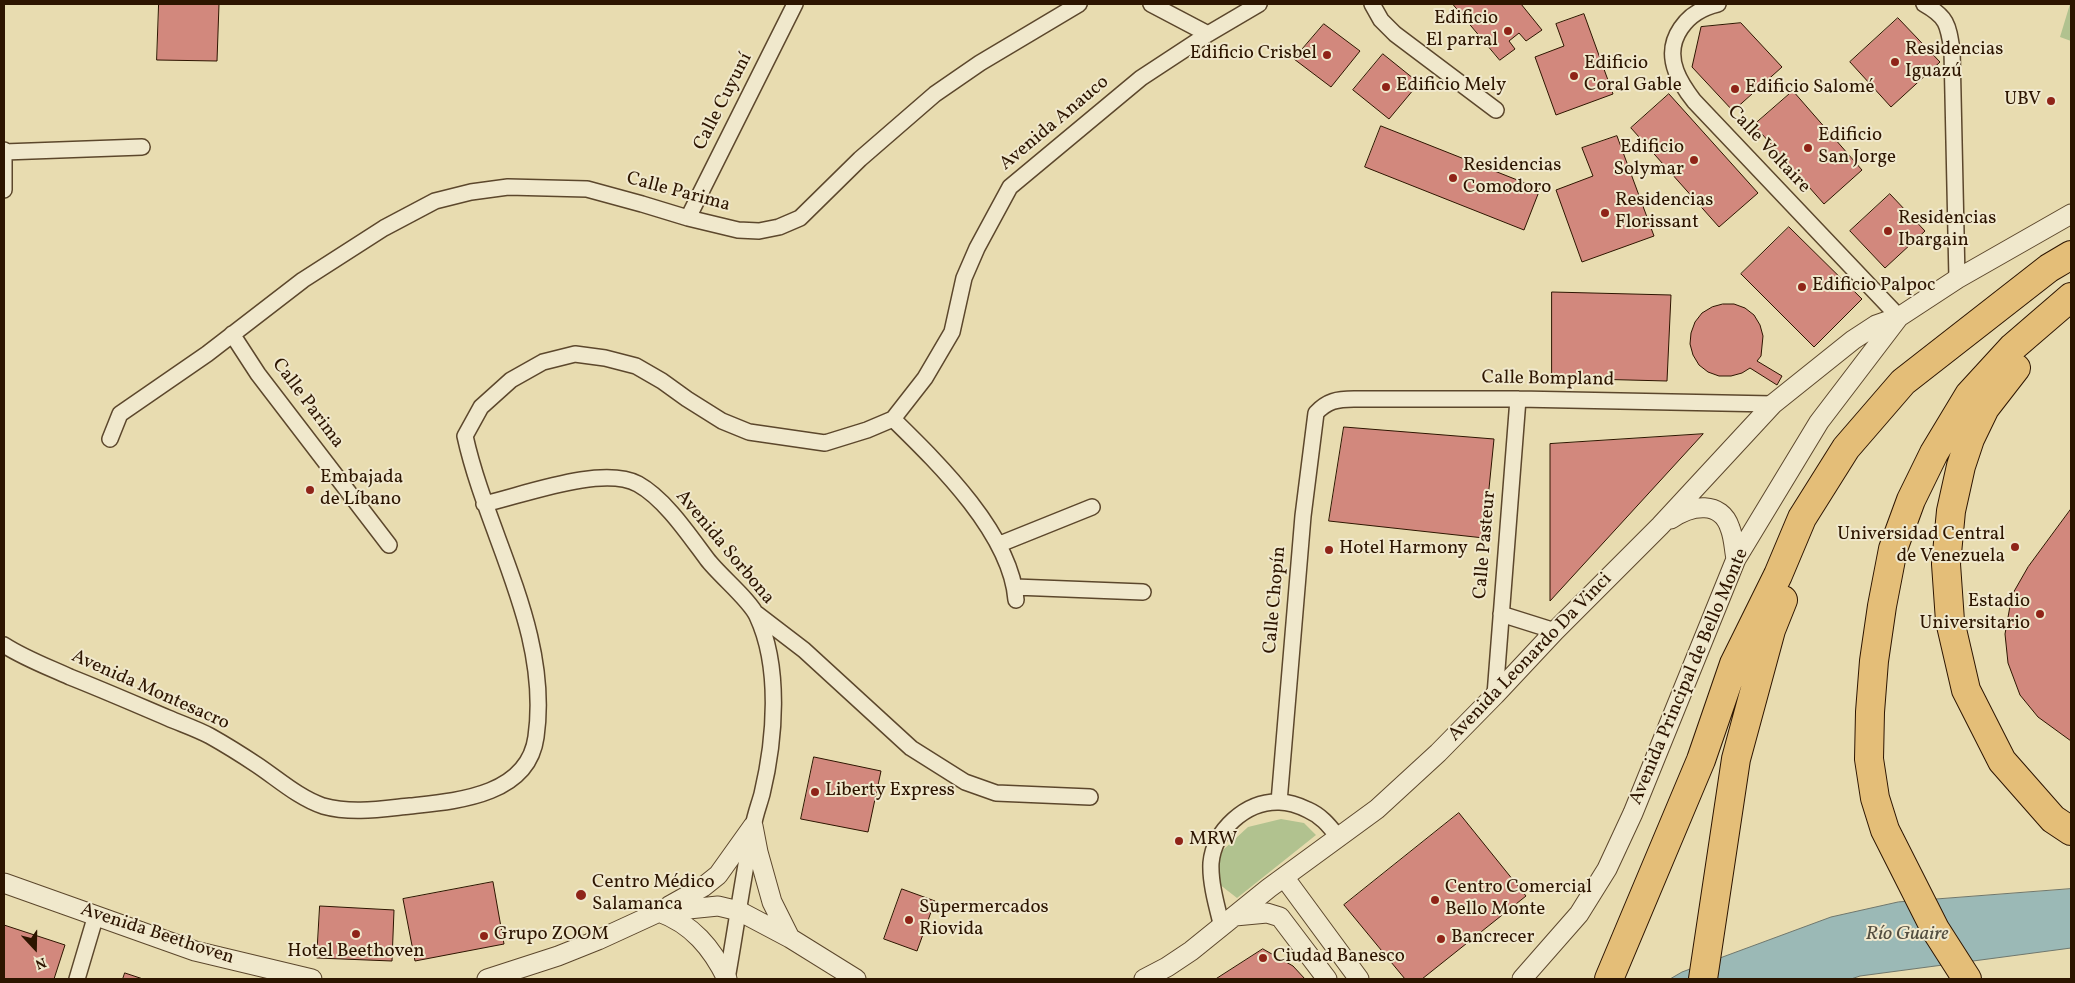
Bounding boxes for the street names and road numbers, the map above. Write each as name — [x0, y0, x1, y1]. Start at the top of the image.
street label: Calle Cuyuní — [690, 49, 758, 155]
street label: Avenida Anauco — [996, 72, 1114, 176]
street label: Calle Voltaire — [1722, 101, 1814, 199]
street label: Calle Parima — [624, 168, 732, 218]
street label: Calle Parima — [266, 355, 348, 453]
street label: Calle Bompland — [1481, 367, 1615, 393]
street label: Avenida Sorbona — [670, 486, 778, 610]
street label: Calle Pasteur — [1470, 490, 1502, 600]
street label: Calle Chopín — [1260, 545, 1292, 655]
street label: Avenida Principal de Bello Monte — [1626, 545, 1754, 809]
street label: Avenida Leonardo Da Vinci — [1444, 569, 1618, 747]
street label: Avenida Montesacro — [67, 646, 233, 736]
street label: Avenida Beethoven — [77, 899, 237, 971]

